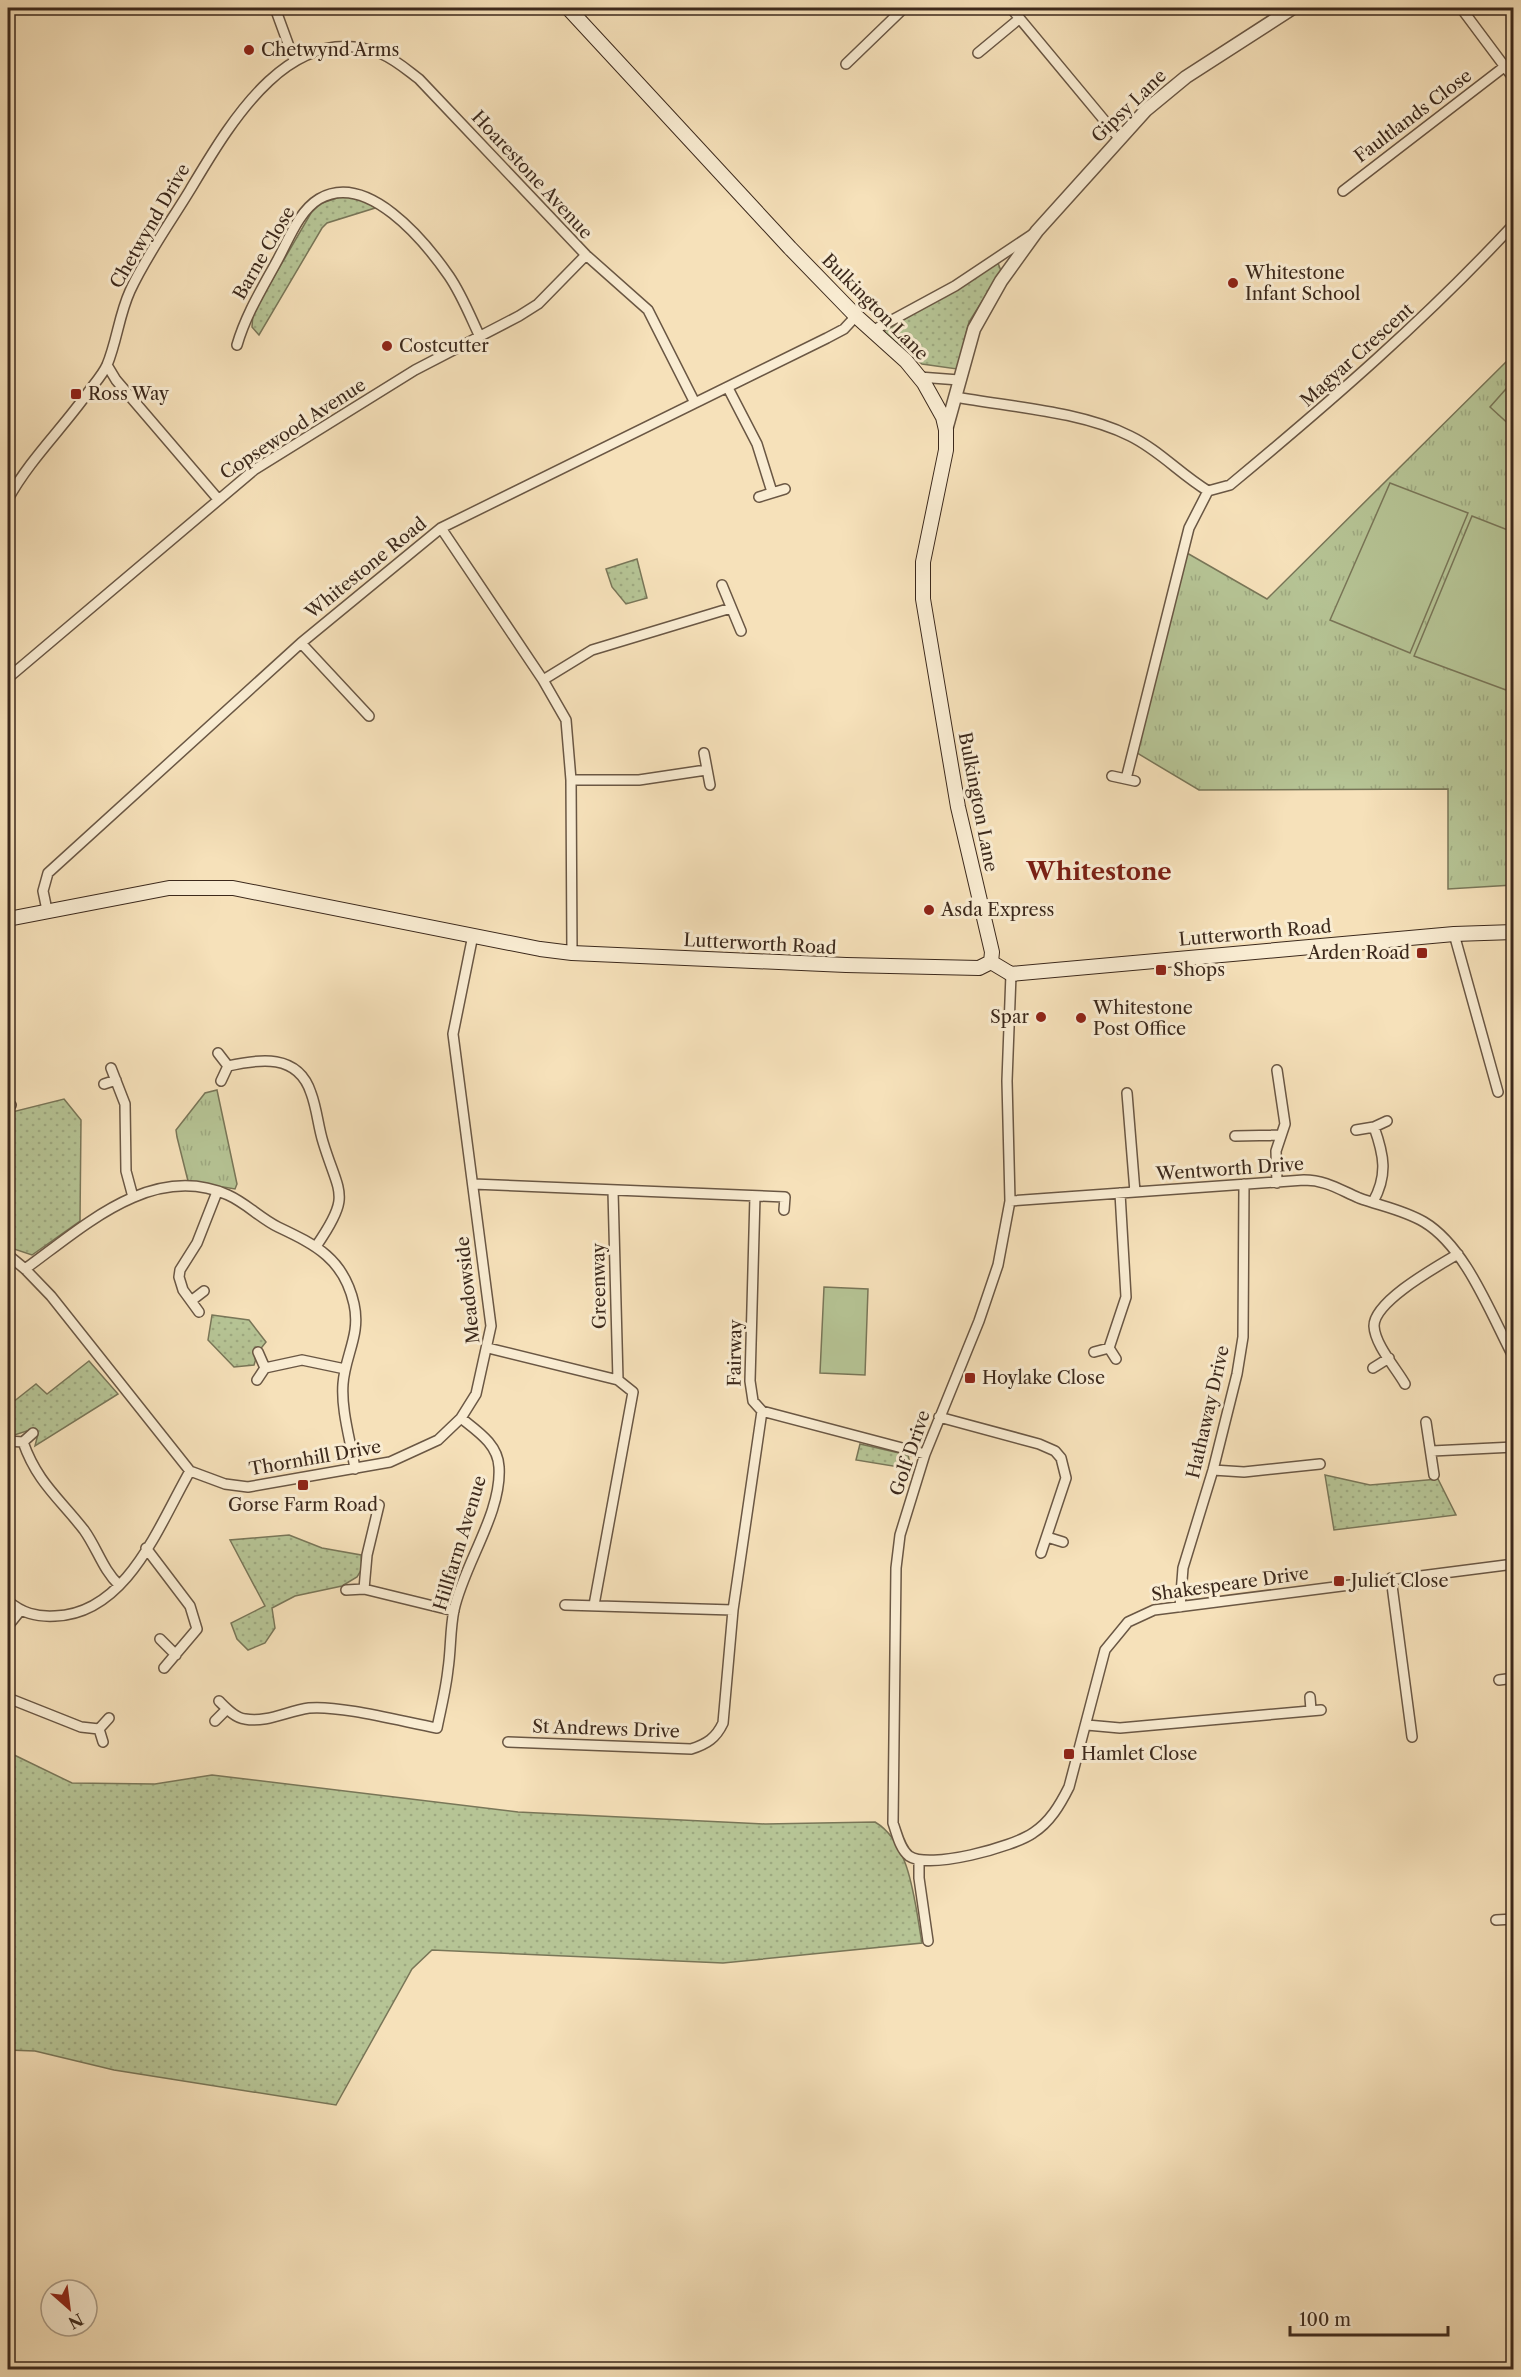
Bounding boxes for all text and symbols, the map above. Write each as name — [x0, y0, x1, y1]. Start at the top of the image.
place label: Chetwynd Arms — [261, 39, 399, 61]
marker: Chetwynd Arms — [242, 43, 256, 57]
street label: Gipsy Lane — [1087, 65, 1171, 147]
street label: Faultlands Close — [1350, 65, 1476, 167]
street label: Hoarestone Avenue — [467, 106, 597, 244]
street label: Chetwynd Drive — [105, 160, 195, 292]
street label: Barne Close — [228, 202, 300, 304]
street label: Bulkington Lane — [817, 249, 933, 365]
place label: Whitestone Infant School — [1244, 262, 1360, 305]
marker: Whitestone Infant School — [1226, 276, 1240, 290]
street label: Magyar Crescent — [1296, 298, 1418, 411]
place label: Costcutter — [399, 335, 489, 357]
marker: Costcutter — [380, 339, 394, 353]
street label: Copsewood Avenue — [216, 374, 370, 484]
place label: Ross Way — [88, 383, 170, 405]
marker: Ross Way — [69, 387, 83, 401]
street label: Whitestone Road — [300, 512, 431, 624]
street label: Bulkington Lane — [954, 730, 1002, 874]
district label: Whitestone — [1025, 857, 1172, 886]
place label: Asda Express — [940, 899, 1054, 921]
marker: Asda Express — [922, 903, 936, 917]
street label: Lutterworth Road — [1178, 915, 1332, 951]
street label: Lutterworth Road — [683, 929, 837, 959]
place label: Arden Road — [1307, 942, 1410, 964]
marker: Arden Road — [1415, 946, 1429, 960]
place label: Shops — [1173, 959, 1225, 981]
marker: Shops — [1154, 963, 1168, 977]
place label: Whitestone Post Office — [1092, 997, 1193, 1040]
place label: Spar — [990, 1006, 1029, 1028]
marker: Spar — [1034, 1010, 1048, 1024]
marker: Whitestone Post Office — [1074, 1011, 1088, 1025]
street label: Wentworth Drive — [1154, 1153, 1305, 1185]
street label: Meadowside — [451, 1235, 485, 1345]
street label: Greenway — [587, 1242, 611, 1329]
street label: Fairway — [723, 1318, 747, 1387]
street label: Hathaway Drive — [1182, 1343, 1234, 1481]
place label: Hoylake Close — [982, 1367, 1105, 1389]
marker: Hoylake Close — [963, 1371, 977, 1385]
street label: Golf Drive — [885, 1407, 935, 1499]
street label: Thornhill Drive — [247, 1436, 383, 1480]
street label: Hillfarm Avenue — [429, 1473, 491, 1613]
marker: Gorse Farm Road — [296, 1478, 310, 1492]
place label: Gorse Farm Road — [228, 1494, 378, 1516]
street label: Shakespeare Drive — [1150, 1562, 1310, 1606]
place label: Juliet Close — [1348, 1570, 1449, 1592]
marker: Juliet Close — [1332, 1574, 1346, 1588]
street label: St Andrews Drive — [532, 1715, 680, 1743]
place label: Hamlet Close — [1081, 1743, 1197, 1765]
marker: Hamlet Close — [1062, 1747, 1076, 1761]
north arrow — [39, 2278, 99, 2338]
scale bar — [1290, 2299, 1448, 2337]
text: N — [65, 2309, 87, 2333]
text: 100 m — [1299, 2309, 1351, 2331]

